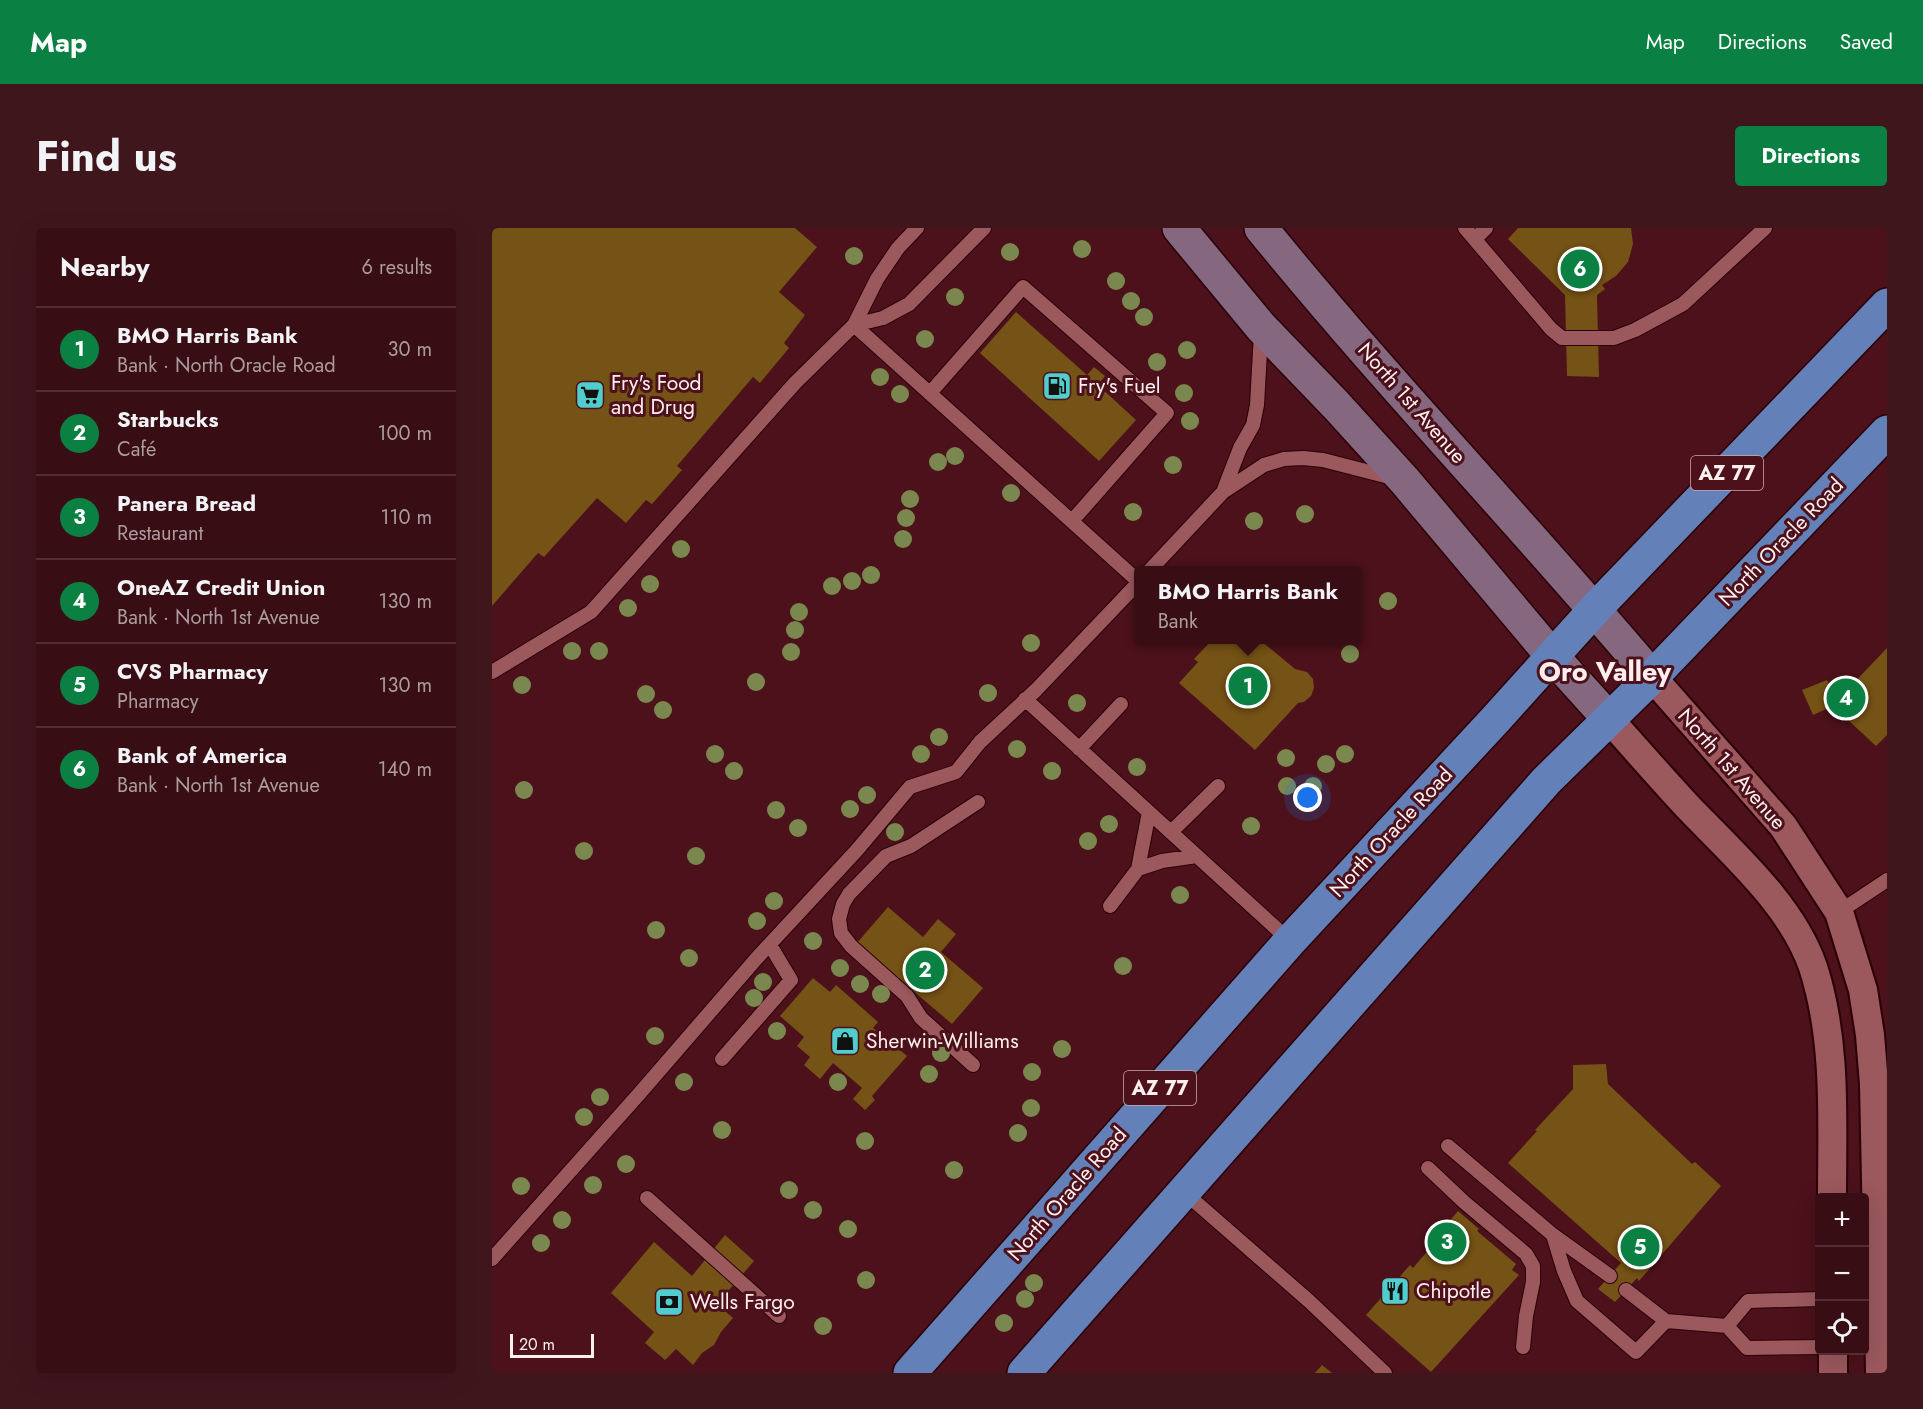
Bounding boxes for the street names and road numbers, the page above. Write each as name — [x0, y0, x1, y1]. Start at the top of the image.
street label: North 1st Avenue — [1351, 336, 1473, 470]
road number: AZ 77 — [1691, 456, 1763, 490]
street label: North Oracle Road — [1712, 471, 1850, 613]
street label: North 1st Avenue — [1671, 702, 1793, 836]
street label: North Oracle Road — [1323, 760, 1459, 904]
road number: AZ 77 — [1124, 1071, 1196, 1105]
street label: North Oracle Road — [1000, 1121, 1134, 1267]

